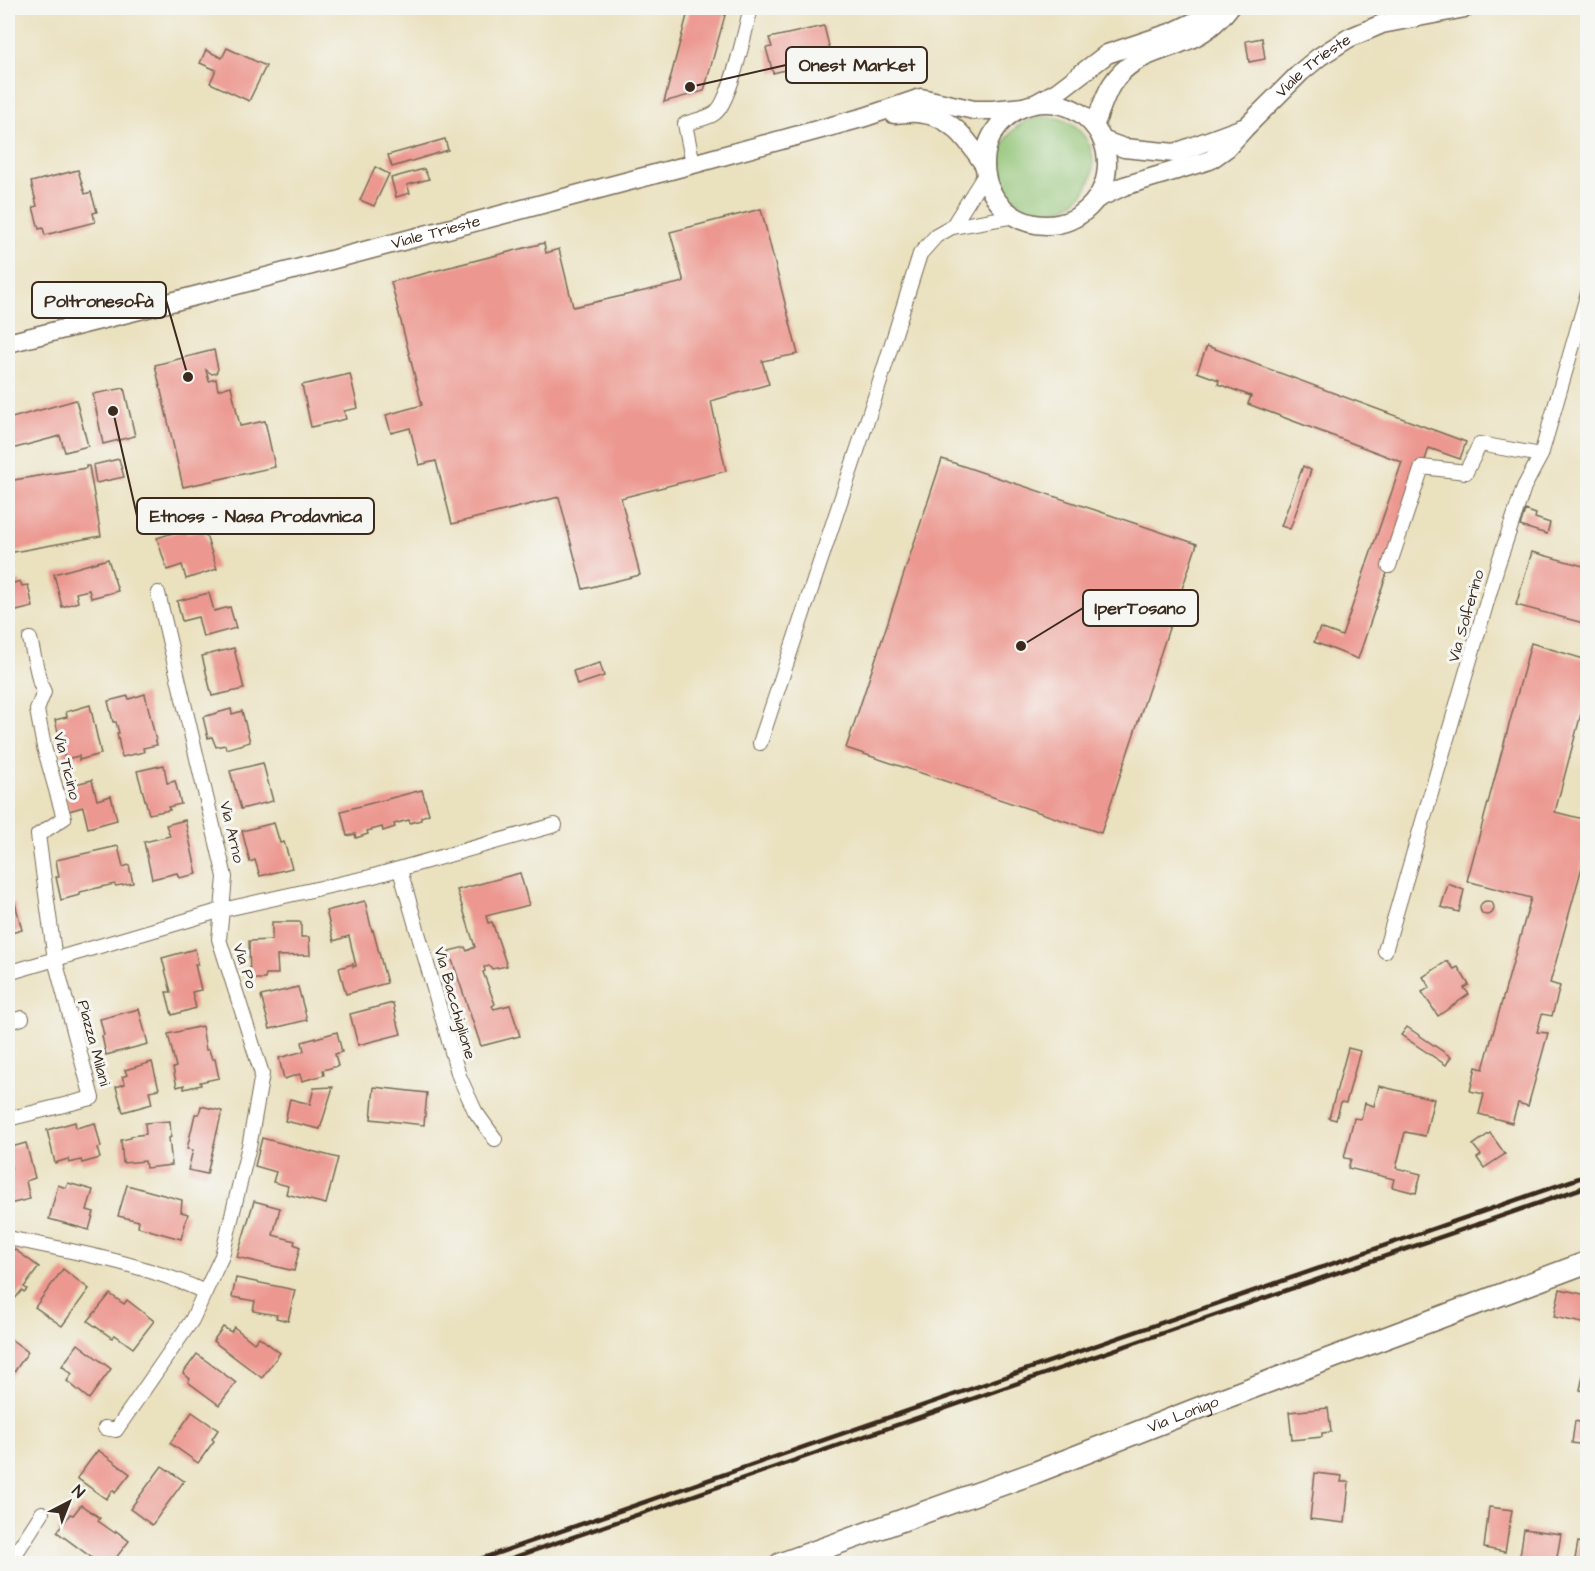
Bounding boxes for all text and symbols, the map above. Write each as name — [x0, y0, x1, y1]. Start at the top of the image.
street label: Viale Trieste — [1270, 29, 1355, 103]
callout: Onest Market — [786, 47, 927, 83]
text: Onest Market — [799, 53, 916, 78]
street label: Viale Trieste — [389, 210, 483, 254]
callout: Poltronesofà — [32, 282, 166, 318]
text: Poltronesofà — [44, 289, 155, 314]
callout: Etnoss - Nasa Prodavnica — [137, 498, 374, 534]
text: Etnoss - Nasa Prodavnica — [150, 504, 363, 529]
street label: Via Solferino — [1442, 567, 1490, 665]
callout: IperTosano — [1083, 590, 1198, 626]
text: IperTosano — [1094, 596, 1186, 621]
street label: Via Ticino — [48, 730, 86, 802]
street label: Via Arno — [214, 799, 250, 865]
street label: Via Po — [227, 941, 263, 991]
street label: Via Bacchiglione — [427, 944, 482, 1062]
street label: Piazza Milani — [72, 998, 116, 1089]
street label: Via Lonigo — [1144, 1390, 1222, 1438]
north arrow — [39, 1472, 99, 1532]
text: N — [67, 1480, 89, 1503]

